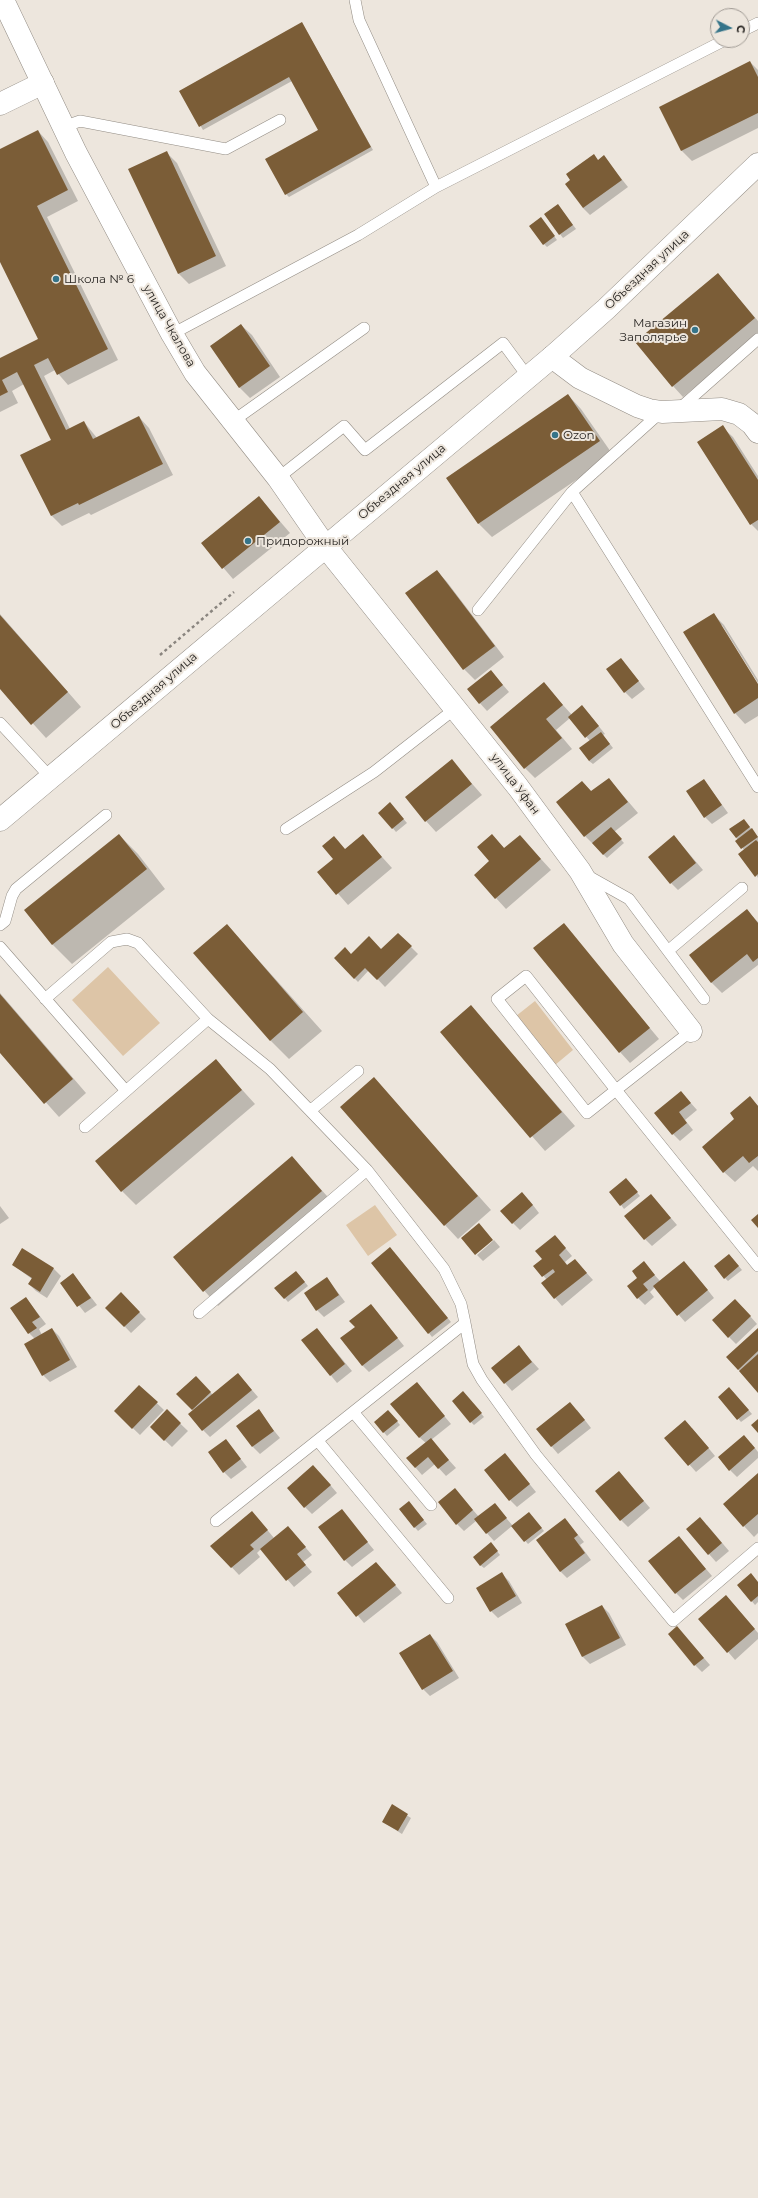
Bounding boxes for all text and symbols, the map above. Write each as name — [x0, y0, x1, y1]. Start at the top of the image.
north arrow — [710, 8, 750, 48]
text: С — [734, 24, 748, 34]
street label: Объездная улица — [602, 227, 692, 313]
place label: Школа № 6 — [64, 272, 134, 286]
marker: Школа № 6 — [51, 274, 61, 284]
street label: улица Чкалова — [140, 282, 198, 370]
place label: Магазин Заполярье — [620, 316, 687, 344]
marker: Магазин Заполярье — [690, 325, 700, 335]
place label: Ozon — [563, 428, 595, 442]
marker: Ozon — [550, 430, 560, 440]
street label: Объездная улица — [355, 441, 449, 523]
place label: Придорожный — [256, 534, 349, 548]
marker: Придорожный — [243, 536, 253, 546]
street label: Объездная улица — [108, 650, 200, 732]
street label: улица Уфан — [487, 751, 543, 817]

